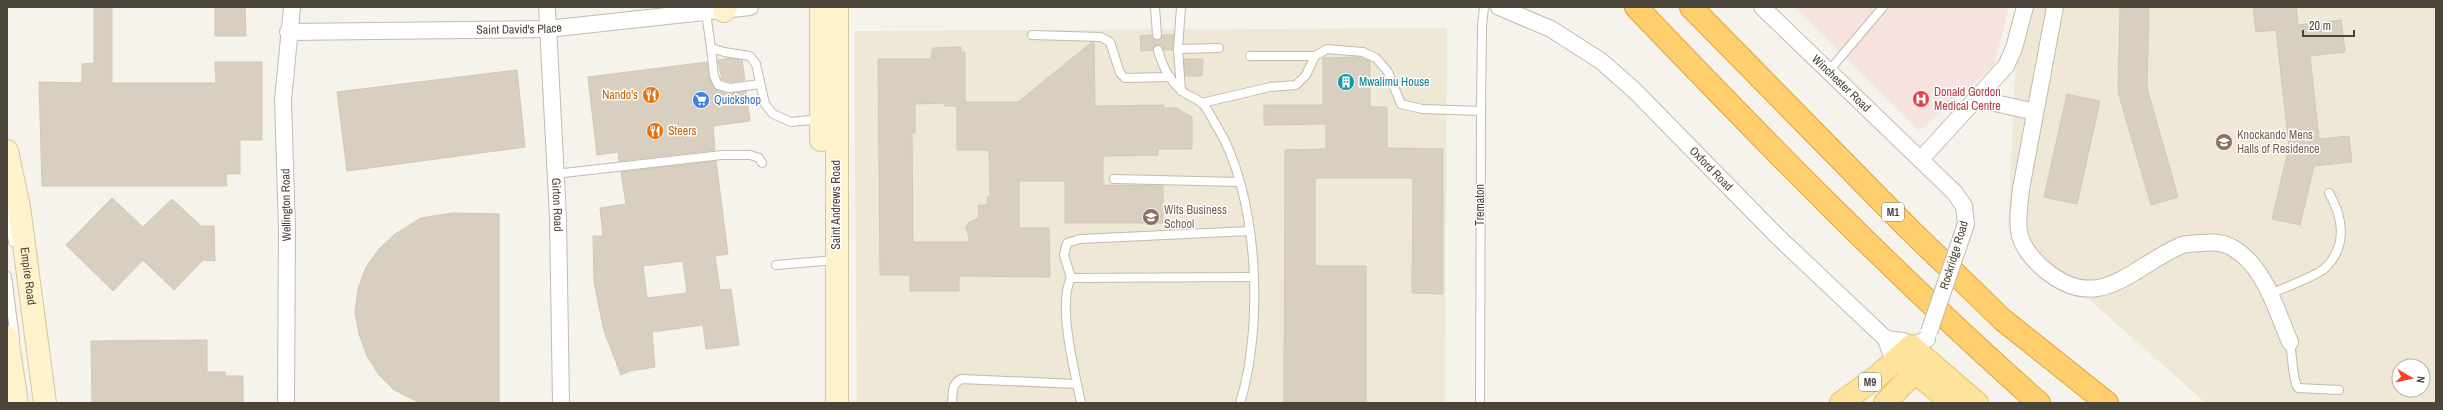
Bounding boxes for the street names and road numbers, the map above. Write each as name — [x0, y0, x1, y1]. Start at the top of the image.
street label: Saint David's Place — [476, 19, 563, 38]
street label: Winchester Road — [1808, 51, 1874, 116]
street label: Oxford Road — [1686, 143, 1736, 194]
street label: Saint Andrews Road — [828, 160, 844, 250]
street label: Wellington Road — [277, 169, 295, 241]
street label: Girton Road — [548, 177, 566, 232]
street label: Trematon — [1472, 184, 1488, 226]
road number: M1 — [1882, 203, 1904, 221]
street label: Rockridge Road — [1936, 219, 1972, 291]
street label: Empire Road — [16, 246, 40, 306]
road number: M9 — [1859, 373, 1881, 391]

